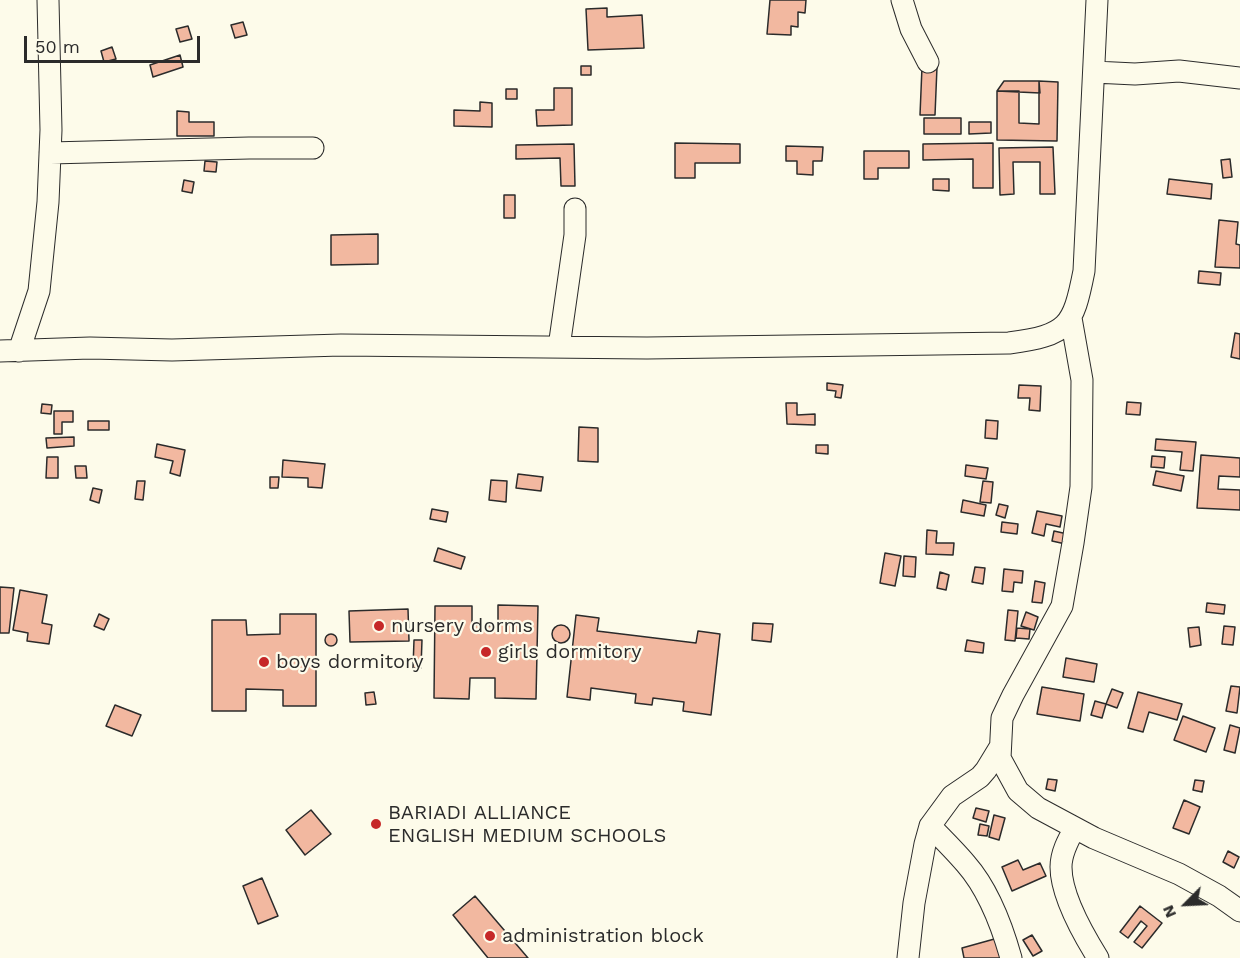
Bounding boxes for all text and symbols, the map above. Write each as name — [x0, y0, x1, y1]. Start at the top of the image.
scale bar — [27, 24, 202, 62]
text: 50 m — [35, 36, 80, 57]
place label: nursery dorms — [391, 614, 533, 638]
marker: nursery dorms — [372, 619, 386, 633]
place label: girls dormitory — [498, 640, 642, 664]
marker: girls dormitory — [479, 645, 493, 659]
place label: boys dormitory — [276, 650, 424, 674]
marker: boys dormitory — [257, 655, 271, 669]
place label: BARIADI ALLIANCE ENGLISH MEDIUM SCHOOLS — [388, 801, 666, 848]
marker: BARIADI ALLIANCE ENGLISH MEDIUM SCHOOLS — [369, 817, 383, 831]
north arrow — [1156, 874, 1216, 934]
text: N — [1158, 902, 1180, 921]
place label: administration block — [502, 924, 704, 948]
marker: administration block — [483, 929, 497, 943]

